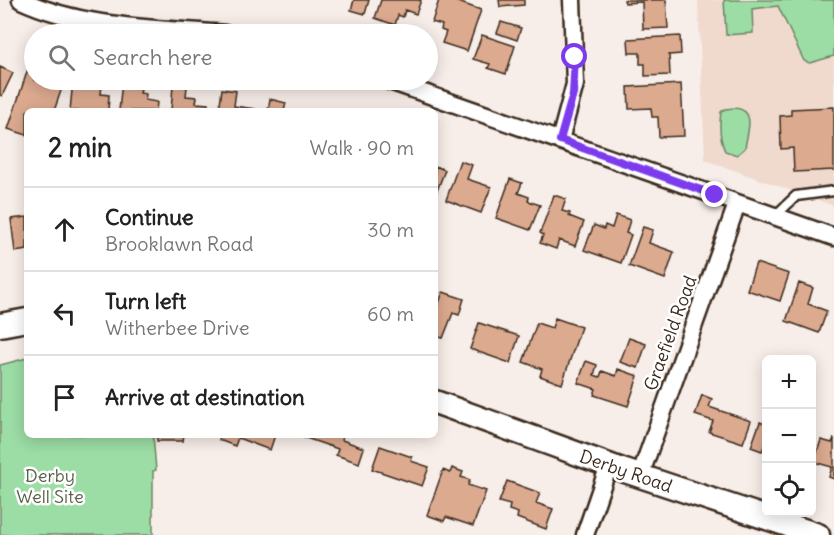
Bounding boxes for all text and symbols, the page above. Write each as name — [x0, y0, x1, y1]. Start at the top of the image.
search box — [24, 24, 438, 90]
icon: search — [45, 41, 78, 74]
text: Search here — [93, 43, 212, 71]
route start — [561, 43, 587, 69]
text: 2 min — [48, 131, 112, 164]
text: Walk · 90 m — [309, 135, 414, 160]
route end — [701, 181, 727, 207]
text: Continue — [105, 203, 194, 231]
icon: ahead — [48, 213, 81, 246]
text: 30 m — [367, 217, 414, 242]
text: Brooklawn Road — [105, 231, 254, 256]
street label: Graefield Road — [639, 272, 702, 394]
text: Turn left — [105, 287, 186, 315]
icon: left — [48, 297, 81, 330]
text: 60 m — [367, 301, 414, 326]
text: Witherbee Drive — [105, 315, 250, 340]
map controls — [762, 355, 816, 517]
button: + — [762, 355, 816, 409]
icon: arrive — [48, 381, 81, 414]
text: Arrive at destination — [105, 383, 305, 411]
button: − — [762, 409, 816, 463]
street label: Derby Road — [577, 444, 676, 498]
button: locate — [762, 463, 816, 517]
park label: Derby Well Site — [16, 464, 84, 508]

